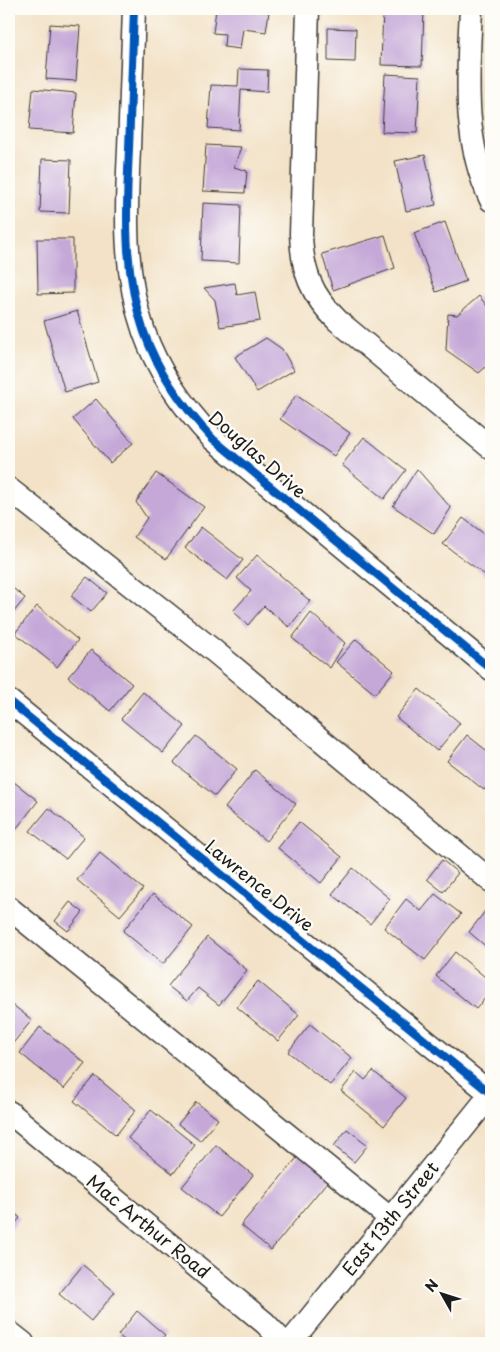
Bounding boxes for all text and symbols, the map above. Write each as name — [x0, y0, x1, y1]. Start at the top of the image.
street label: Douglas Drive — [203, 404, 313, 504]
street label: Lawrence Drive — [200, 832, 320, 937]
street label: East 13th Street — [335, 1155, 444, 1281]
street label: Mac Arthur Road — [81, 1167, 217, 1284]
north arrow — [418, 1270, 468, 1320]
text: N — [420, 1275, 443, 1296]

